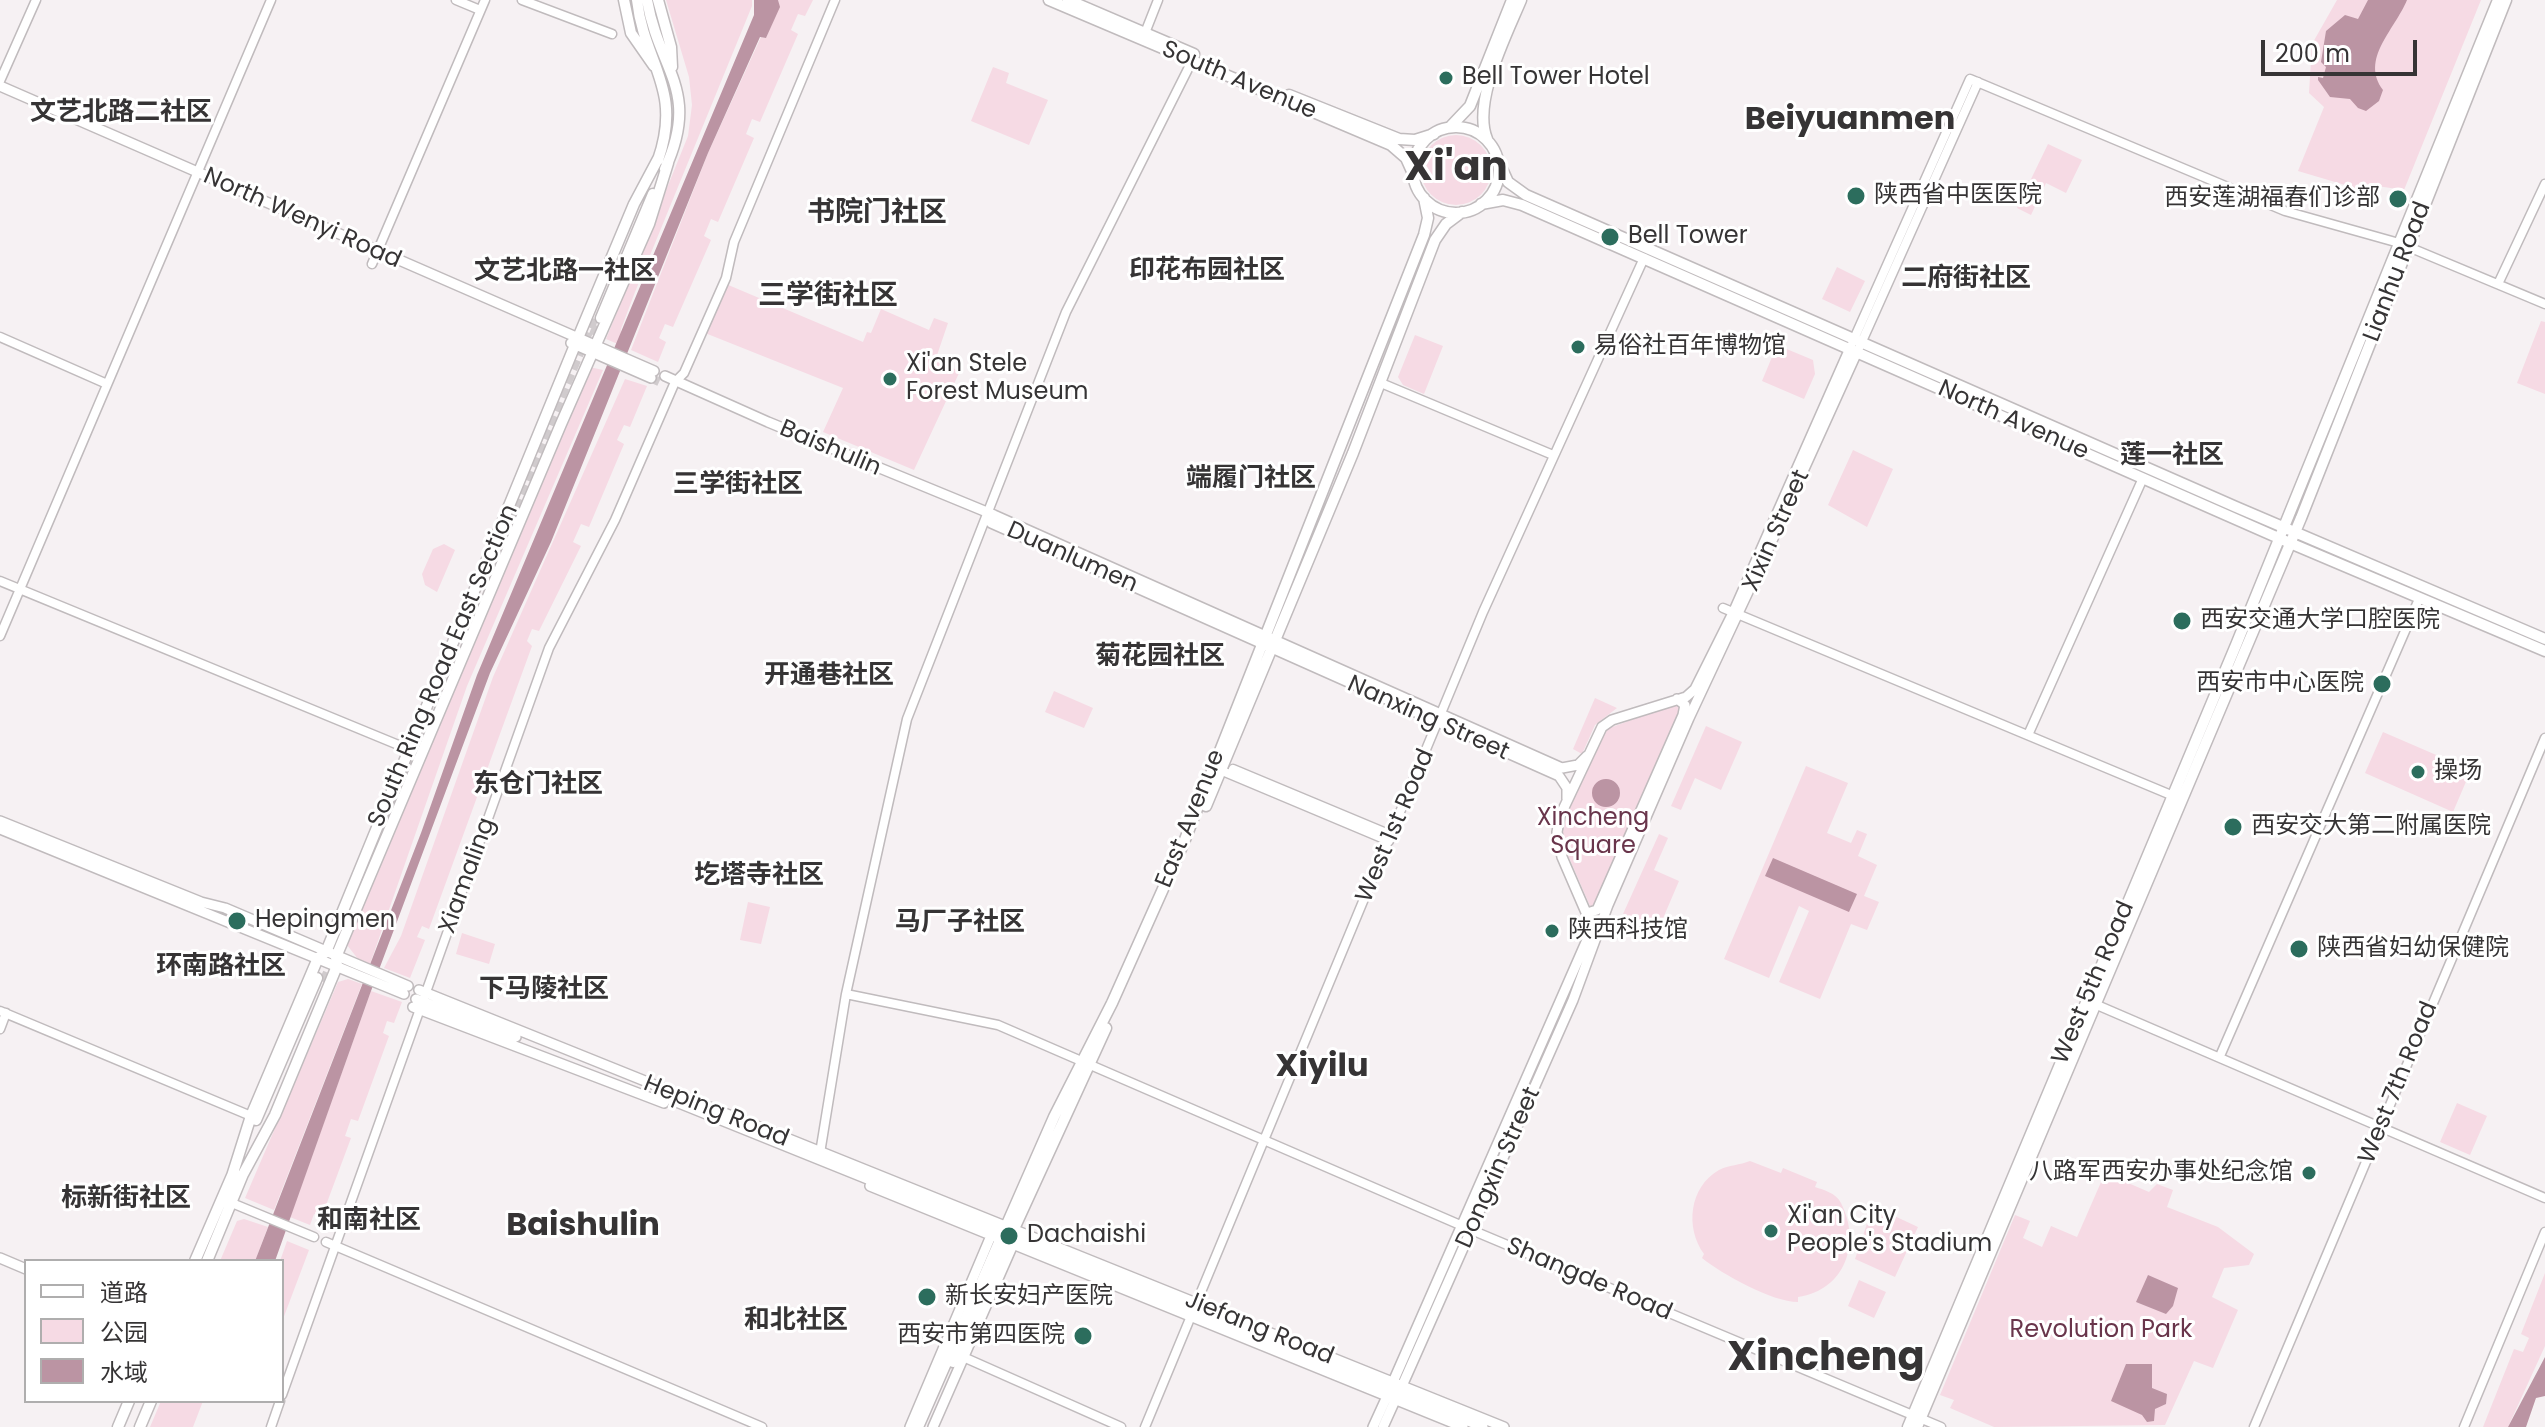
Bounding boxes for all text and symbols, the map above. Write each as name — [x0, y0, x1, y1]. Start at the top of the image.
scale bar — [2265, 24, 2421, 74]
street label: South Avenue — [1157, 35, 1321, 127]
text: 200 m — [2275, 37, 2350, 70]
place label: Bell Tower Hotel — [1462, 64, 1650, 92]
marker: Bell Tower Hotel — [1437, 69, 1455, 87]
district label: 文艺北路二社区 — [30, 97, 212, 129]
district label: Beiyuanmen — [1745, 102, 1955, 140]
district label: Xi'an — [1404, 146, 1508, 194]
street label: North Wenyi Road — [199, 162, 405, 276]
place label: 陕西省中医医院 — [1874, 182, 2042, 210]
marker: 陕西省中医医院 — [1845, 185, 1867, 207]
place label: 西安莲湖福春们诊部 — [2164, 185, 2380, 213]
marker: 西安莲湖福春们诊部 — [2387, 188, 2409, 210]
district label: 书院门社区 — [807, 197, 947, 231]
street label: Lianhu Road — [2358, 198, 2438, 346]
place label: Bell Tower — [1628, 223, 1748, 251]
marker: Bell Tower — [1599, 226, 1621, 248]
district label: 印花布园社区 — [1129, 255, 1285, 287]
district label: 文艺北路一社区 — [474, 256, 656, 288]
district label: 二府街社区 — [1901, 263, 2031, 295]
district label: 三学街社区 — [758, 280, 898, 314]
place label: 易俗社百年博物馆 — [1594, 333, 1786, 361]
marker: 易俗社百年博物馆 — [1569, 338, 1587, 356]
place label: Xi'an Stele Forest Museum — [906, 351, 1088, 407]
marker: Xi'an Stele Forest Museum — [881, 370, 899, 388]
street label: North Avenue — [1933, 375, 2093, 467]
street label: Baishulin — [775, 415, 885, 483]
district label: 莲一社区 — [2120, 440, 2224, 472]
district label: 端履门社区 — [1186, 463, 1316, 495]
street label: Xixin Street — [1737, 466, 1817, 596]
district label: 三学街社区 — [673, 469, 803, 501]
street label: South Ring Road East Section — [363, 500, 525, 832]
street label: Duanlumen — [1002, 516, 1142, 600]
place label: 西安交通大学口腔医院 — [2200, 607, 2440, 635]
marker: 西安交通大学口腔医院 — [2171, 610, 2193, 632]
district label: 菊花园社区 — [1095, 641, 1225, 673]
district label: 开通巷社区 — [764, 660, 894, 692]
street label: Nanxing Street — [1343, 670, 1513, 768]
place label: 西安市中心医院 — [2196, 670, 2364, 698]
marker: 西安市中心医院 — [2371, 673, 2393, 695]
street label: West 1st Road — [1351, 745, 1441, 907]
street label: East Avenue — [1150, 746, 1232, 892]
place label: 操场 — [2434, 758, 2482, 786]
marker: 操场 — [2409, 763, 2427, 781]
district label: 东仓门社区 — [473, 769, 603, 801]
park label: Xincheng Square — [1537, 805, 1649, 861]
place label: 西安交大第二附属医院 — [2251, 813, 2491, 841]
street label: Xiamaling — [434, 814, 502, 938]
marker: 西安交大第二附属医院 — [2222, 816, 2244, 838]
district label: 圪塔寺社区 — [694, 860, 824, 892]
street label: West 5th Road — [2047, 897, 2141, 1069]
place label: Hepingmen — [255, 907, 395, 935]
district label: 马厂子社区 — [895, 907, 1025, 939]
marker: Hepingmen — [226, 910, 248, 932]
place label: 陕西科技馆 — [1568, 917, 1688, 945]
marker: 陕西科技馆 — [1543, 922, 1561, 940]
place label: 陕西省妇幼保健院 — [2317, 935, 2509, 963]
marker: 陕西省妇幼保健院 — [2288, 938, 2310, 960]
district label: 环南路社区 — [156, 951, 286, 983]
district label: 下马陵社区 — [479, 974, 609, 1006]
street label: West 7th Road — [2353, 998, 2445, 1168]
district label: Xiyilu — [1276, 1049, 1368, 1087]
street label: Heping Road — [639, 1070, 793, 1154]
street label: Dongxin Street — [1451, 1083, 1547, 1253]
place label: 八路军西安办事处纪念馆 — [2029, 1159, 2293, 1187]
marker: 八路军西安办事处纪念馆 — [2300, 1164, 2318, 1182]
district label: 标新街社区 — [61, 1183, 191, 1215]
place label: Xi'an City People's Stadium — [1787, 1203, 1992, 1259]
district label: 和南社区 — [317, 1205, 421, 1237]
district label: Baishulin — [506, 1208, 660, 1246]
place label: Dachaishi — [1027, 1222, 1146, 1250]
marker: Xi'an City People's Stadium — [1762, 1222, 1780, 1240]
marker: Dachaishi — [998, 1225, 1020, 1247]
street label: Shangde Road — [1502, 1232, 1676, 1328]
legend — [24, 1259, 284, 1403]
text: 道路 — [100, 1276, 148, 1309]
place label: 新长安妇产医院 — [945, 1283, 1113, 1311]
marker: 新长安妇产医院 — [916, 1286, 938, 1308]
street label: Jiefang Road — [1180, 1286, 1338, 1372]
district label: 和北社区 — [744, 1305, 848, 1337]
text: 公园 — [100, 1316, 148, 1349]
park label: Revolution Park — [2010, 1317, 2192, 1345]
place label: 西安市第四医院 — [897, 1322, 1065, 1350]
marker: 西安市第四医院 — [1072, 1325, 1094, 1347]
district label: Xincheng — [1727, 1336, 1925, 1384]
text: 水域 — [100, 1356, 148, 1389]

